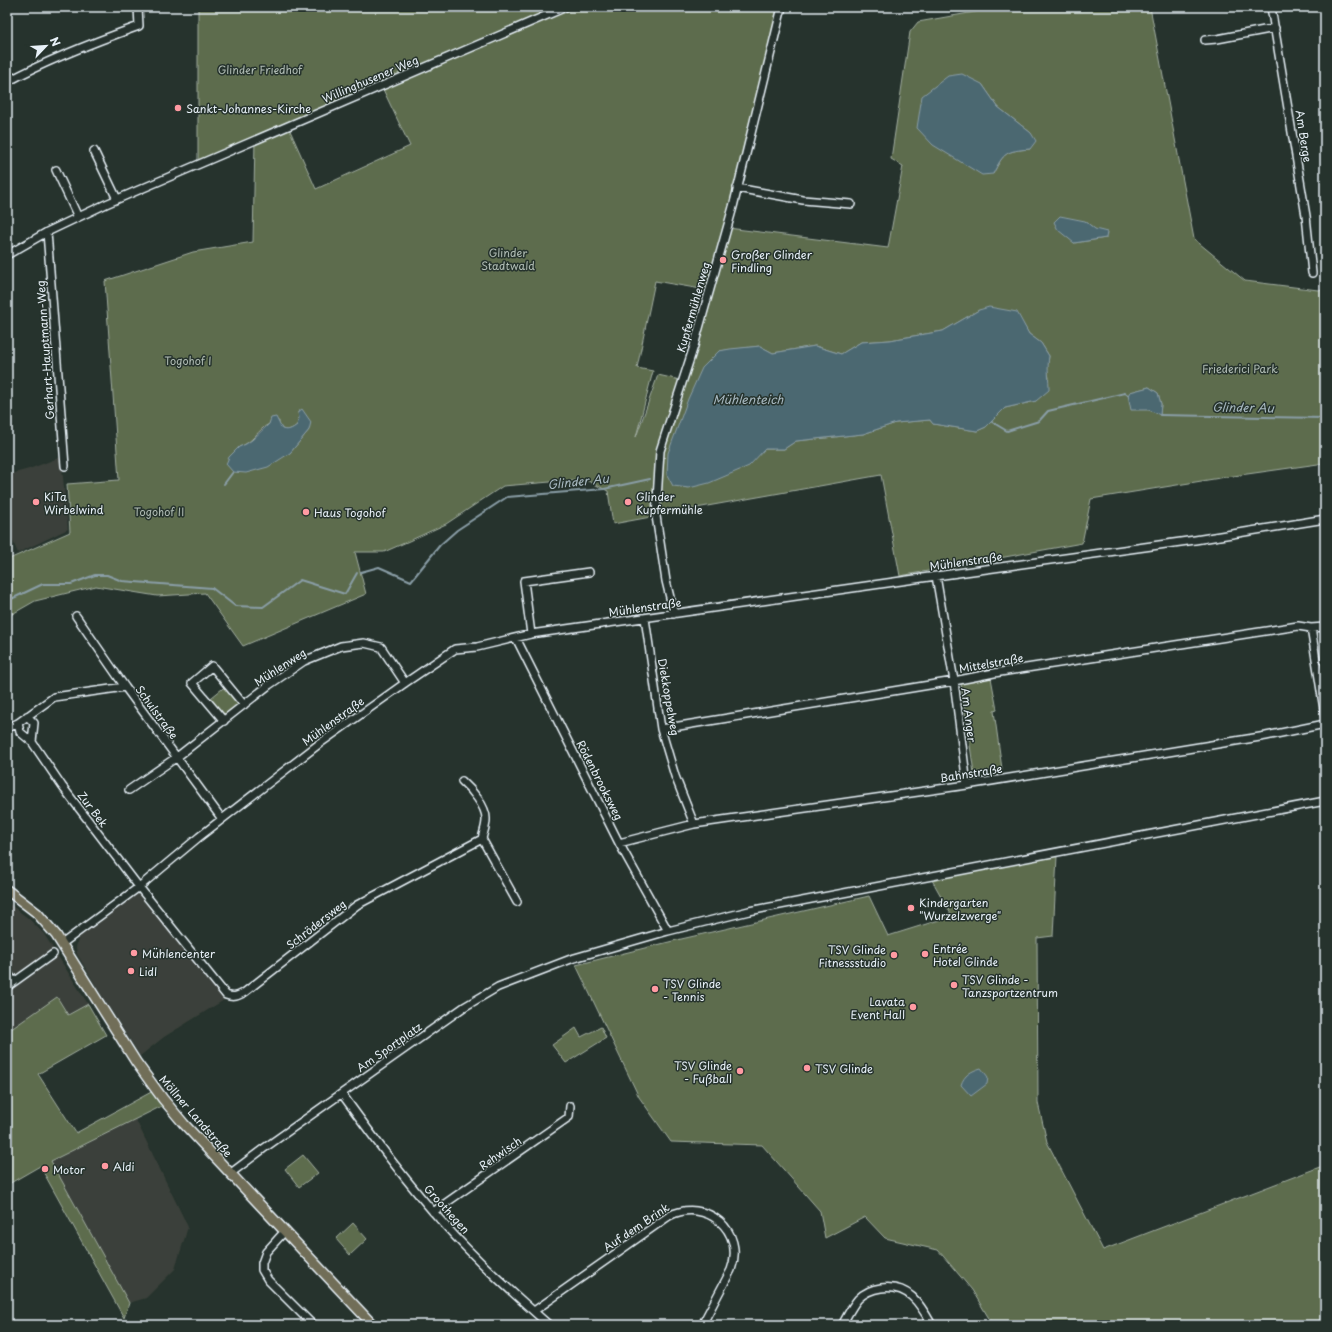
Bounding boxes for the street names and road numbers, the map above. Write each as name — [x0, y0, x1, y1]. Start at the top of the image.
street label: Willinghusener Weg — [319, 51, 421, 107]
street label: Am Berge — [1291, 109, 1317, 164]
street label: Kupfermühlenweg — [672, 260, 714, 354]
street label: Gerhart-Hauptmann-Weg — [32, 280, 58, 420]
street label: Mühlenstraße — [929, 547, 1004, 575]
street label: Mühlenstraße — [608, 593, 683, 621]
street label: Mühlenweg — [251, 644, 309, 690]
street label: Mittelstraße — [957, 649, 1025, 677]
street label: Diekkoppelweg — [654, 657, 684, 737]
street label: Schulstraße — [132, 682, 182, 743]
street label: Am Anger — [957, 687, 981, 744]
street label: Mühlenstraße — [298, 693, 368, 749]
street label: Rödenbrooksweg — [572, 737, 628, 823]
street label: Bahnstraße — [938, 760, 1004, 786]
street label: Zur Bek — [74, 787, 113, 831]
street label: Schrödersweg — [282, 895, 350, 953]
street label: Am Sportplatz — [353, 1018, 425, 1076]
street label: Möllner Landstraße — [156, 1071, 237, 1161]
street label: Rehwisch — [475, 1132, 525, 1174]
street label: Groothegen — [420, 1181, 474, 1237]
street label: Auf dem Brink — [600, 1198, 673, 1255]

